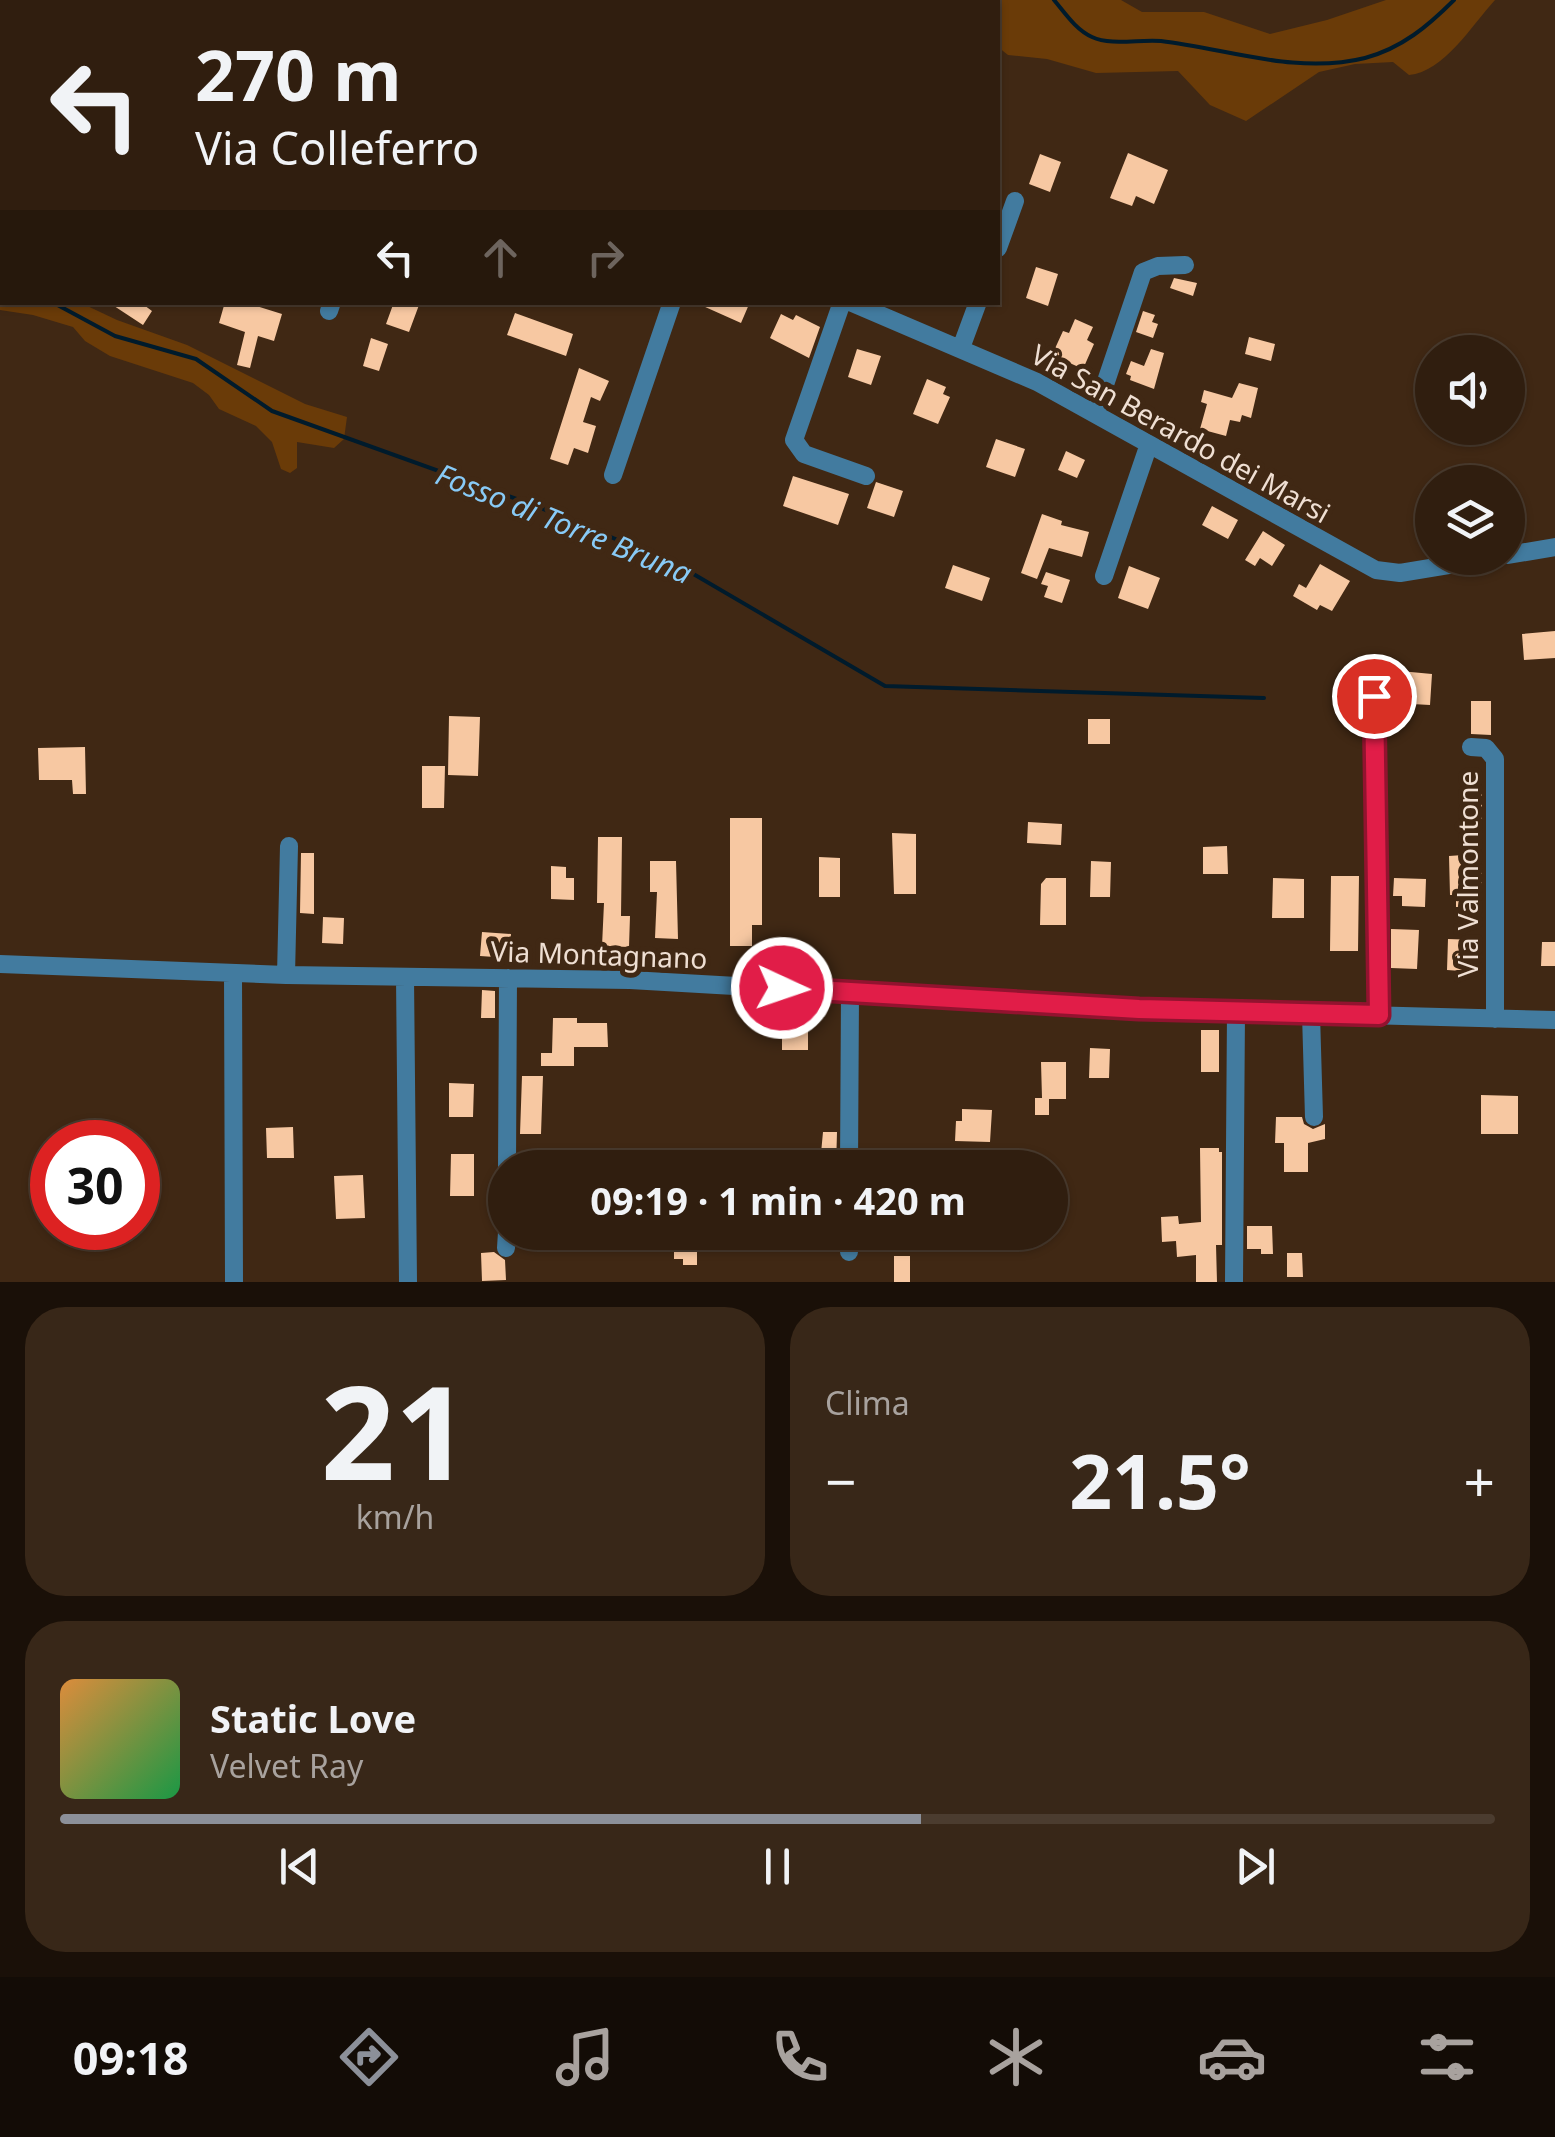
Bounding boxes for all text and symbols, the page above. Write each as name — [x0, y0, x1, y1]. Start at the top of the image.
text: 270 m — [195, 26, 402, 122]
icon: left — [30, 40, 160, 170]
text: Via Colleferro — [195, 117, 479, 178]
icon: left — [368, 230, 423, 285]
icon: ahead — [473, 230, 528, 285]
icon: right — [578, 230, 633, 285]
street label: Via San Berardo dei Marsi — [1025, 335, 1337, 531]
map controls — [1415, 335, 1525, 575]
button: sound — [1415, 335, 1525, 445]
water label: Fosso di Torre Bruna — [430, 453, 698, 593]
button: layers — [1415, 465, 1525, 575]
pin — [1332, 654, 1417, 739]
icon: arrive — [1347, 669, 1402, 724]
street label: Via Valmontone — [1448, 771, 1486, 977]
street label: Via Montagnano — [490, 931, 708, 977]
position arrow — [730, 936, 834, 1040]
speed limit sign: 30 — [30, 1120, 160, 1250]
text: 09:19 · 1 min · 420 m — [590, 1174, 966, 1226]
text: 21 — [321, 1341, 469, 1518]
text: Clima — [825, 1381, 910, 1424]
text: 21.5° — [1069, 1429, 1251, 1531]
text: − — [825, 1443, 856, 1518]
text: + — [1464, 1443, 1495, 1518]
text: km/h — [356, 1495, 434, 1538]
text: Static Love — [210, 1692, 416, 1744]
text: Velvet Ray — [210, 1744, 363, 1787]
icon: previous — [272, 1839, 327, 1894]
icon: pause — [750, 1839, 805, 1894]
icon: next — [1228, 1839, 1283, 1894]
icon: directions — [334, 2022, 404, 2092]
icon: music — [550, 2022, 620, 2092]
icon: phone — [765, 2022, 835, 2092]
icon: climate — [981, 2022, 1051, 2092]
icon: car — [1197, 2022, 1267, 2092]
icon: filters — [1412, 2022, 1482, 2092]
text: 09:18 — [73, 2027, 188, 2088]

